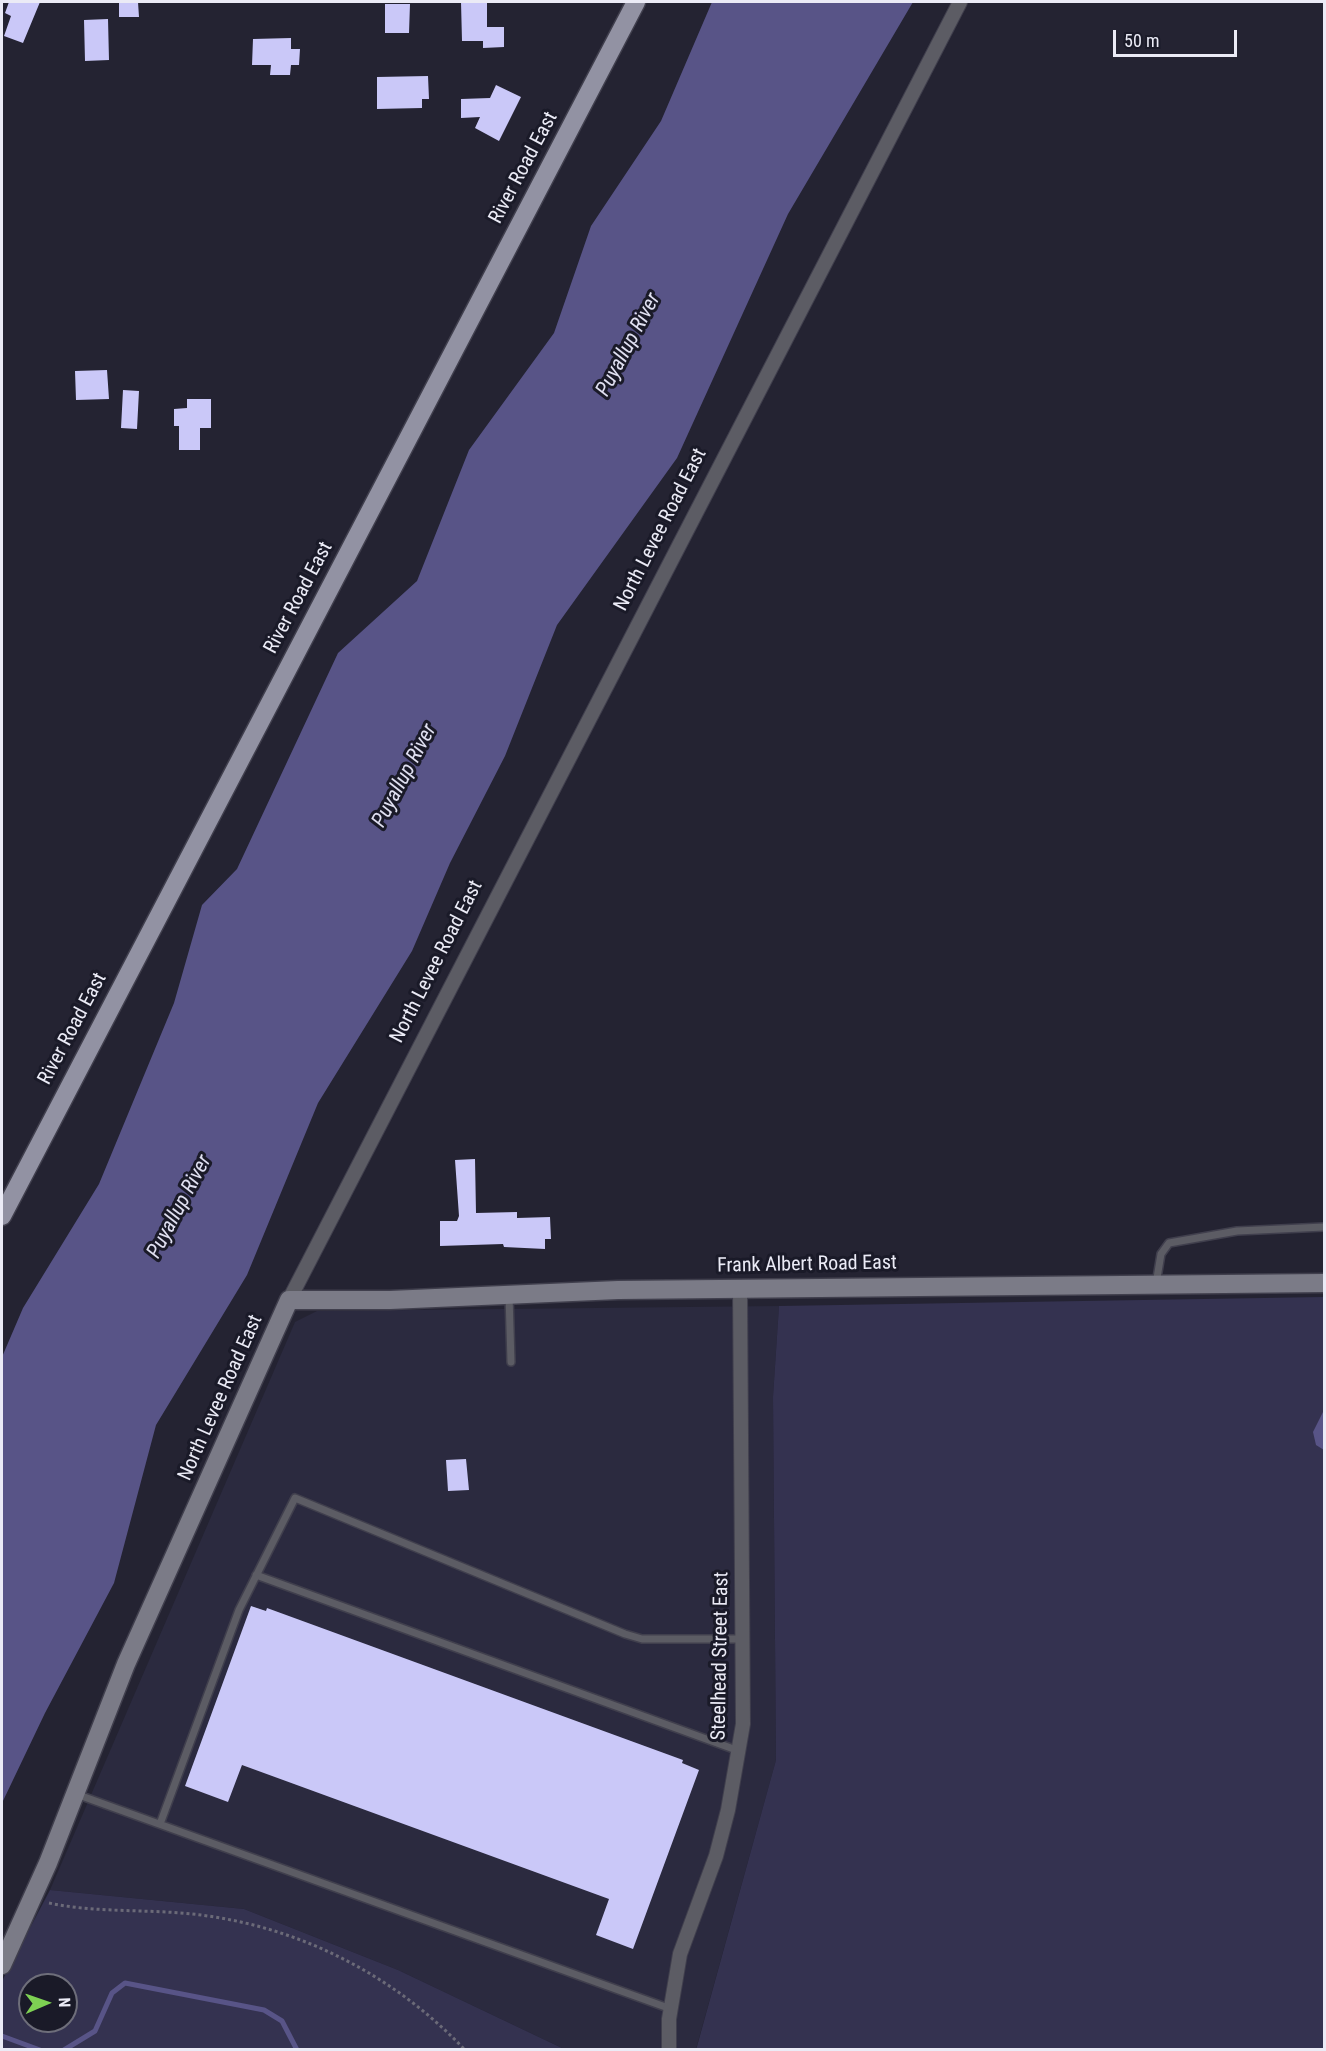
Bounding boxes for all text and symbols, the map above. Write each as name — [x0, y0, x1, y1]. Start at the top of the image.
scale bar — [1116, 18, 1240, 56]
text: 50 m — [1124, 30, 1159, 51]
street label: River Road East — [485, 108, 563, 228]
water label: Puyallup River — [591, 289, 667, 401]
street label: North Levee Road East — [610, 445, 712, 615]
street label: River Road East — [260, 538, 338, 658]
water label: Puyallup River — [367, 720, 443, 832]
street label: North Levee Road East — [386, 877, 488, 1047]
street label: River Road East — [34, 969, 112, 1089]
water label: Puyallup River — [142, 1151, 218, 1263]
street label: Frank Albert Road East — [717, 1251, 897, 1279]
street label: North Levee Road East — [174, 1311, 268, 1485]
street label: Steelhead Street East — [708, 1571, 734, 1741]
north arrow — [18, 1973, 78, 2033]
text: N — [55, 1997, 74, 2008]

